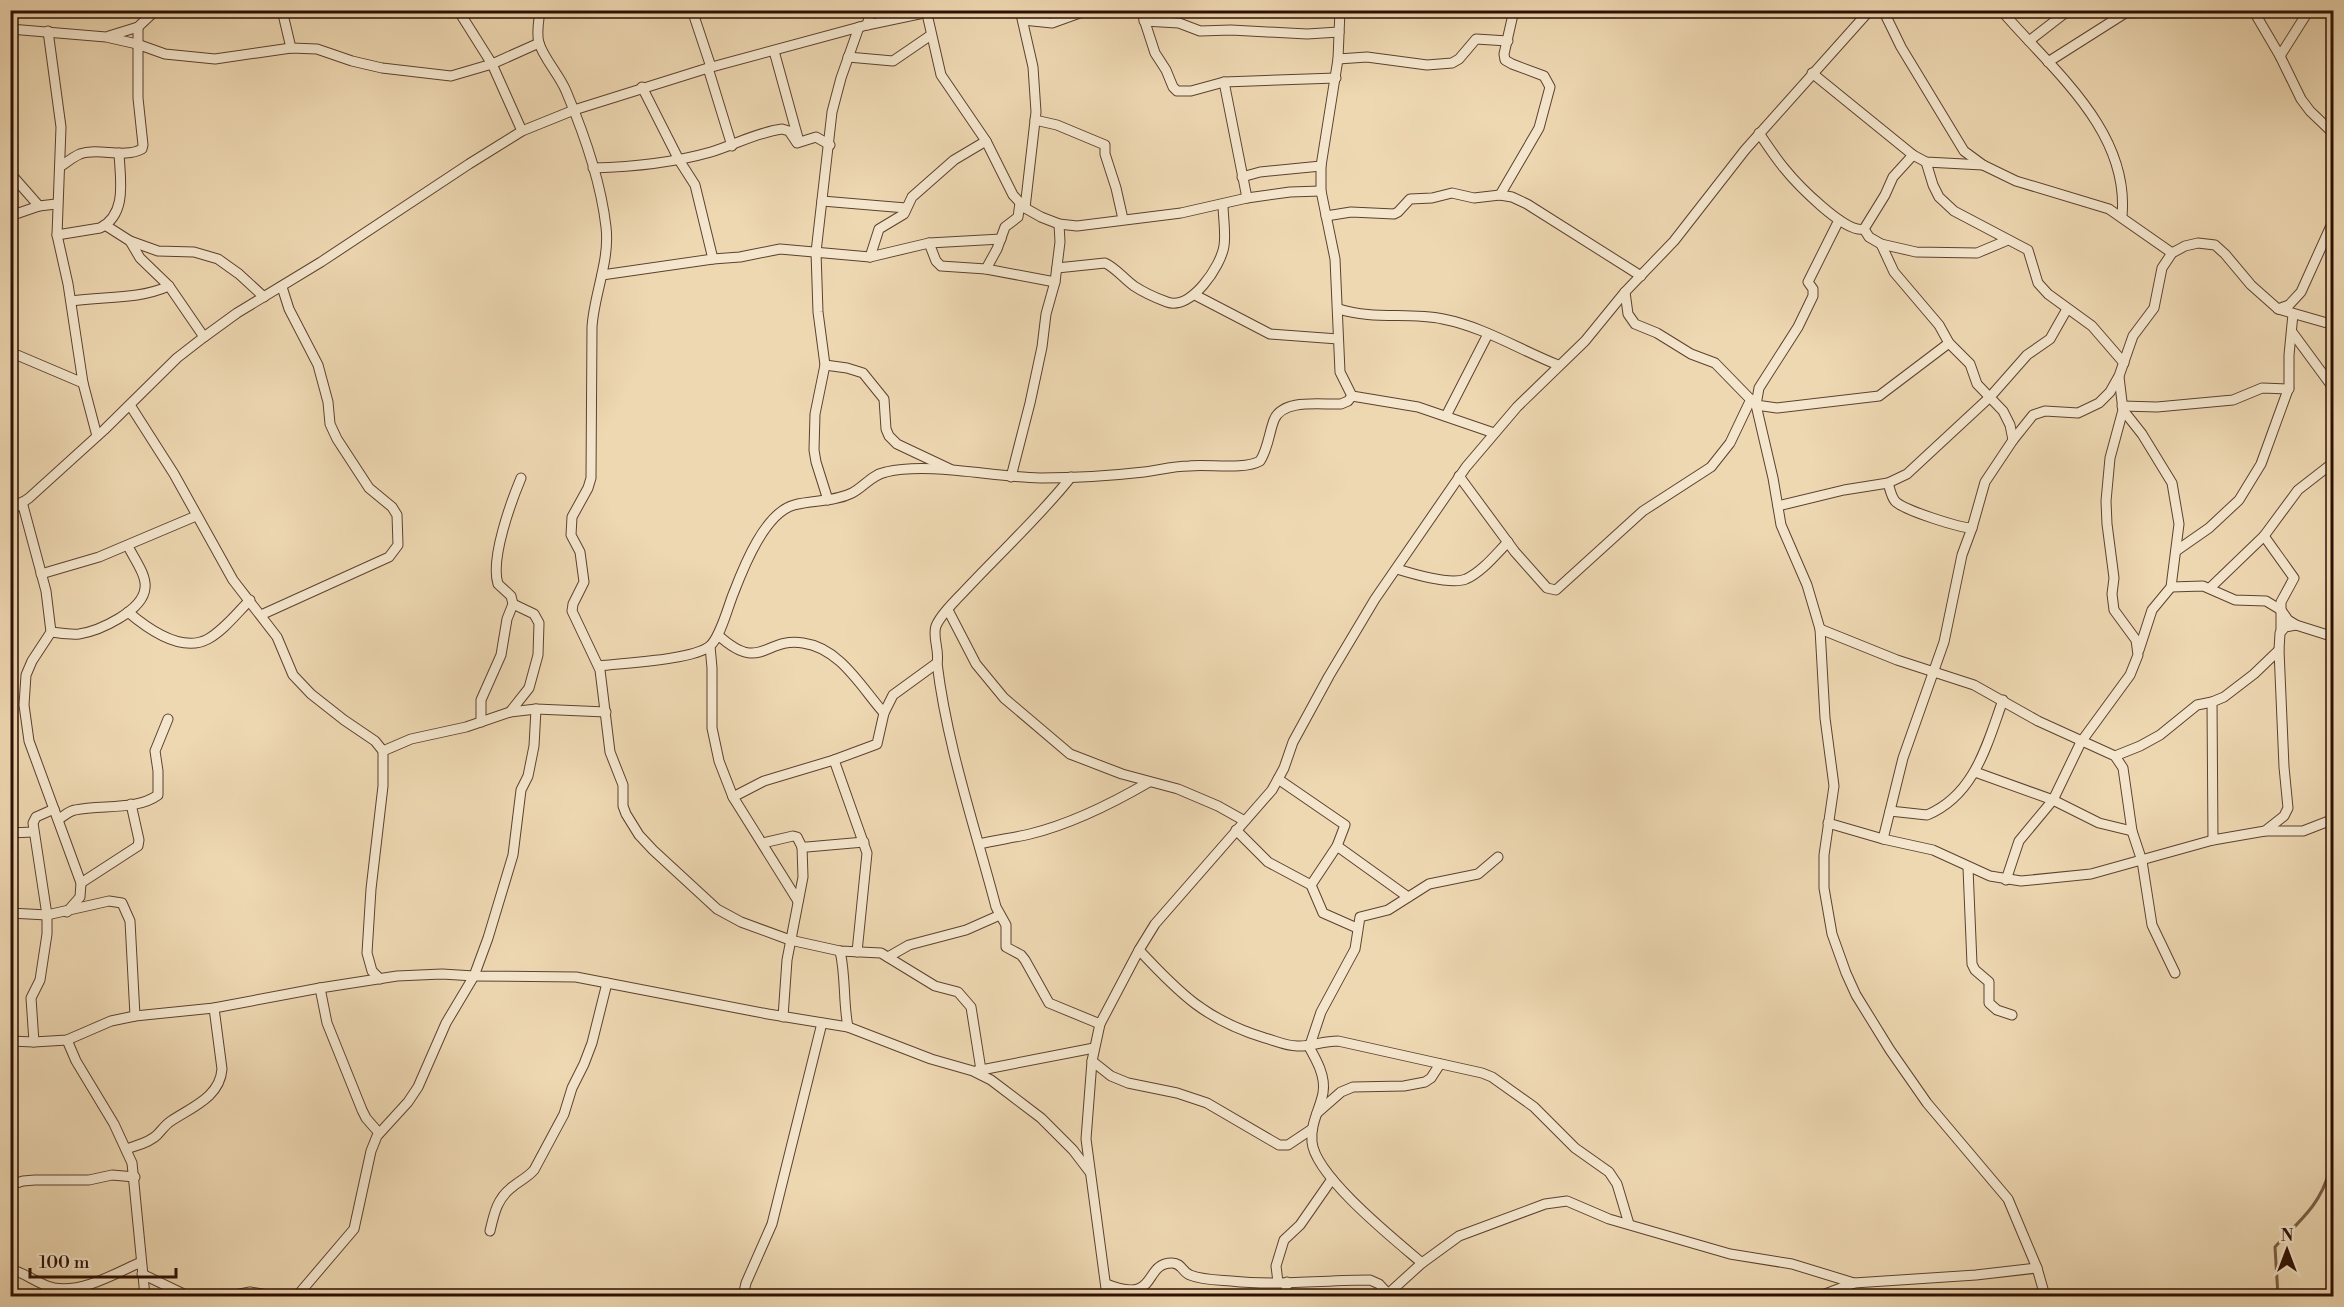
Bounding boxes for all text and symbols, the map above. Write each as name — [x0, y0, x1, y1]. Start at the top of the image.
north arrow — [2257, 1220, 2317, 1280]
text: N — [2281, 1226, 2294, 1246]
scale bar — [30, 1241, 176, 1279]
text: 100 m — [39, 1251, 90, 1274]

